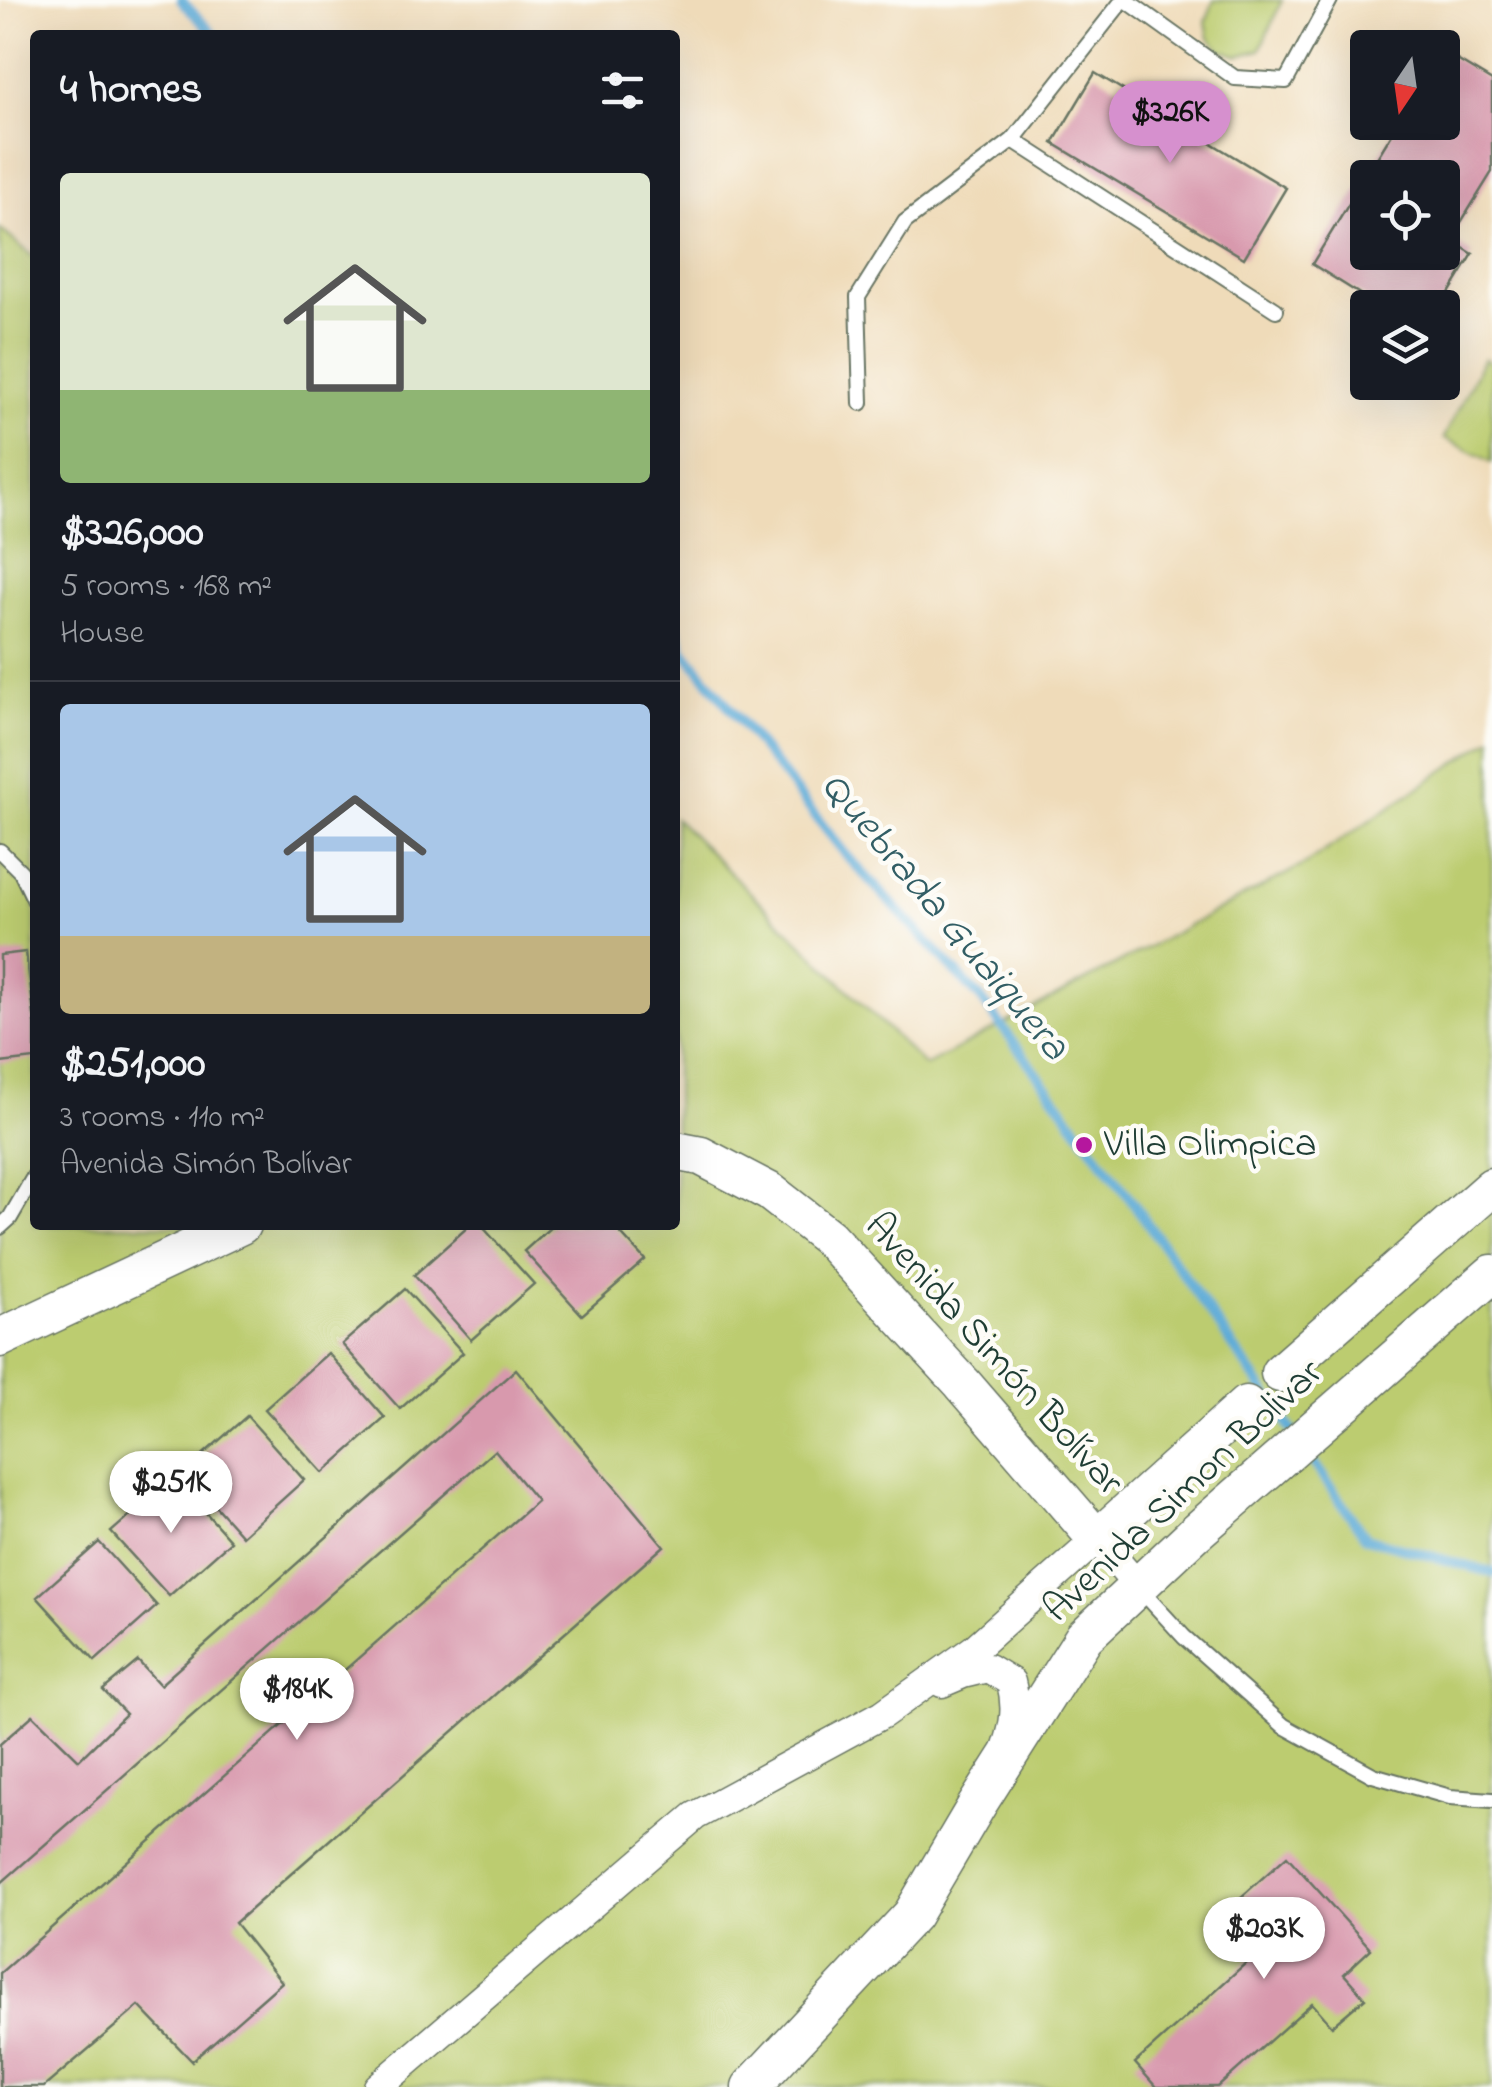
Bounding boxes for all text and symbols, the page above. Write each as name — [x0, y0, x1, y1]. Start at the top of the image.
north arrow — [1350, 30, 1460, 140]
map controls — [1350, 30, 1460, 400]
text: 4 homes — [60, 60, 202, 121]
icon: filters — [595, 63, 650, 118]
pin: $326K — [1100, 81, 1240, 166]
text: $326K — [1131, 90, 1209, 137]
button: locate — [1350, 160, 1460, 270]
icon: home — [265, 238, 445, 418]
button: layers — [1350, 290, 1460, 400]
text: $326,000 — [60, 503, 204, 564]
text: 5 rooms · 168 m² — [60, 564, 272, 611]
text: House — [60, 611, 144, 658]
water label: Quebrada Guaiquera — [805, 759, 1084, 1076]
icon: home — [265, 769, 445, 949]
text: $251,000 — [60, 1034, 205, 1095]
text: 3 rooms · 110 m² — [60, 1095, 265, 1142]
place label: Villa Olimpica — [1103, 1116, 1317, 1175]
marker: Villa Olimpica — [1073, 1134, 1095, 1156]
text: Avenida Simón Bolívar — [60, 1142, 352, 1189]
street label: Avenida Simón Bolívar — [849, 1200, 1137, 1511]
street label: Avenida Simon Bolivar — [1031, 1346, 1338, 1638]
pin: $251K — [101, 1451, 241, 1536]
text: $251K — [131, 1460, 211, 1507]
pin: $184K — [227, 1658, 367, 1743]
text: $184K — [262, 1667, 332, 1714]
pin: $203K — [1194, 1897, 1334, 1982]
text: $203K — [1225, 1906, 1303, 1953]

